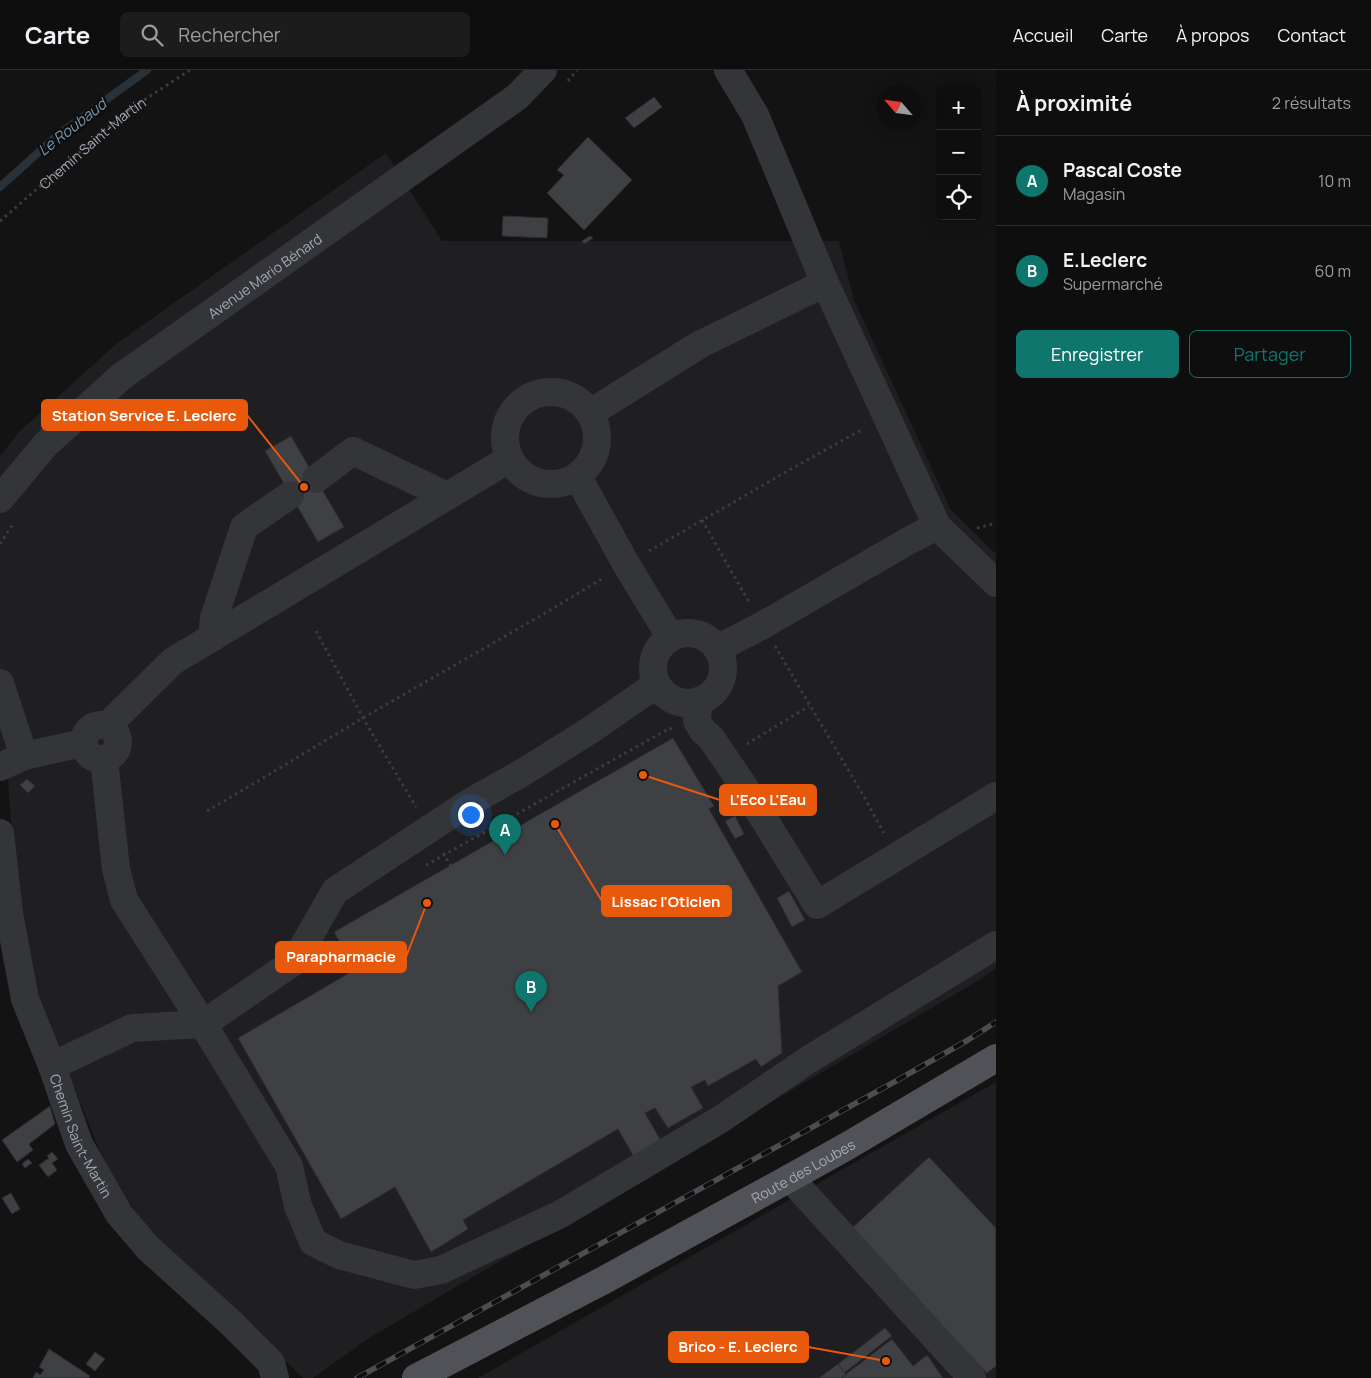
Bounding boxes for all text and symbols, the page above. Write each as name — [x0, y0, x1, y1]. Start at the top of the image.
search box — [120, 12, 470, 57]
text: Carte — [25, 18, 90, 51]
icon: search — [138, 21, 166, 49]
text: Rechercher — [178, 22, 281, 48]
text: Accueil — [1013, 23, 1073, 47]
text: Carte — [1101, 23, 1148, 47]
text: À propos — [1176, 23, 1249, 47]
text: Contact — [1277, 23, 1346, 47]
north arrow — [876, 85, 921, 130]
map controls — [936, 85, 981, 220]
button: + — [936, 85, 981, 130]
text: À proximité — [1016, 89, 1132, 117]
water label: Le Roubaud — [33, 92, 112, 160]
street label: Chemin Saint-Martin — [35, 92, 149, 193]
text: 2 résultats — [1272, 92, 1351, 114]
button: − — [936, 130, 981, 175]
text: Pascal Coste — [1063, 157, 1182, 183]
text: A — [1027, 170, 1037, 192]
text: 10 m — [1318, 170, 1351, 192]
button: locate — [936, 175, 981, 220]
text: Magasin — [1063, 183, 1125, 205]
street label: Avenue Mario Bénard — [203, 229, 325, 322]
text: E.Leclerc — [1063, 247, 1147, 273]
text: B — [1027, 260, 1037, 282]
text: 60 m — [1315, 260, 1351, 282]
text: Supermarché — [1063, 273, 1163, 295]
button: Enregistrer — [1016, 330, 1179, 378]
button: Partager — [1189, 330, 1351, 378]
callout: Station Service E. Leclerc — [42, 400, 247, 430]
text: Station Service E. Leclerc — [52, 405, 237, 426]
callout: L'Eco L'Eau — [720, 785, 816, 815]
text: L'Eco L'Eau — [730, 789, 806, 810]
your location — [458, 802, 484, 828]
pin: A — [489, 814, 521, 855]
callout: Lissac l'Oticien — [602, 886, 731, 916]
text: Lissac l'Oticien — [612, 891, 720, 912]
callout: Parapharmacie — [276, 942, 406, 972]
text: Parapharmacie — [286, 946, 396, 967]
pin: B — [515, 971, 547, 1012]
street label: Chemin Saint-Martin — [46, 1071, 117, 1201]
street label: Route des Loubes — [748, 1134, 858, 1207]
callout: Brico - E. Leclerc — [669, 1332, 808, 1362]
text: Brico - E. Leclerc — [678, 1336, 798, 1357]

